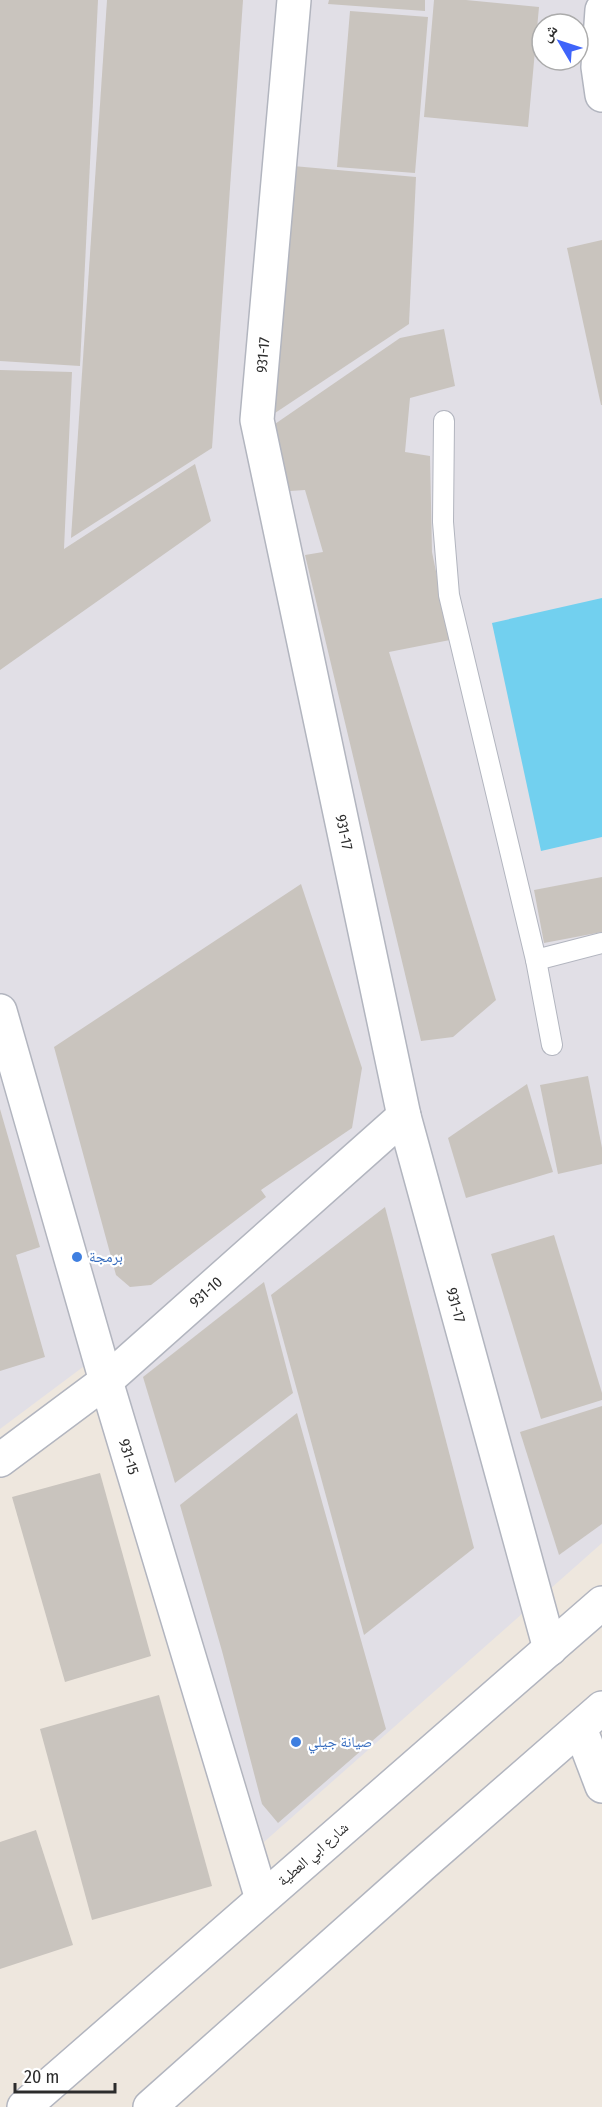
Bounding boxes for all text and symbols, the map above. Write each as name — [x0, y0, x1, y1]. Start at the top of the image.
north arrow — [530, 12, 590, 72]
text: ش — [536, 20, 561, 45]
street label: 931-17 — [252, 336, 274, 374]
street label: 931-17 — [332, 813, 357, 852]
place label: برمجة — [89, 1248, 123, 1266]
marker: برمجة — [70, 1250, 84, 1264]
street label: 931-10 — [186, 1273, 226, 1311]
street label: 931-17 — [442, 1285, 469, 1325]
street label: 931-15 — [115, 1437, 143, 1477]
place label: صيانة جيلي — [308, 1733, 372, 1754]
marker: صيانة جيلي — [289, 1735, 303, 1749]
street label: شارع ابي العطية — [274, 1818, 354, 1892]
scale bar — [15, 2056, 116, 2094]
text: 20 m — [24, 2066, 59, 2088]

